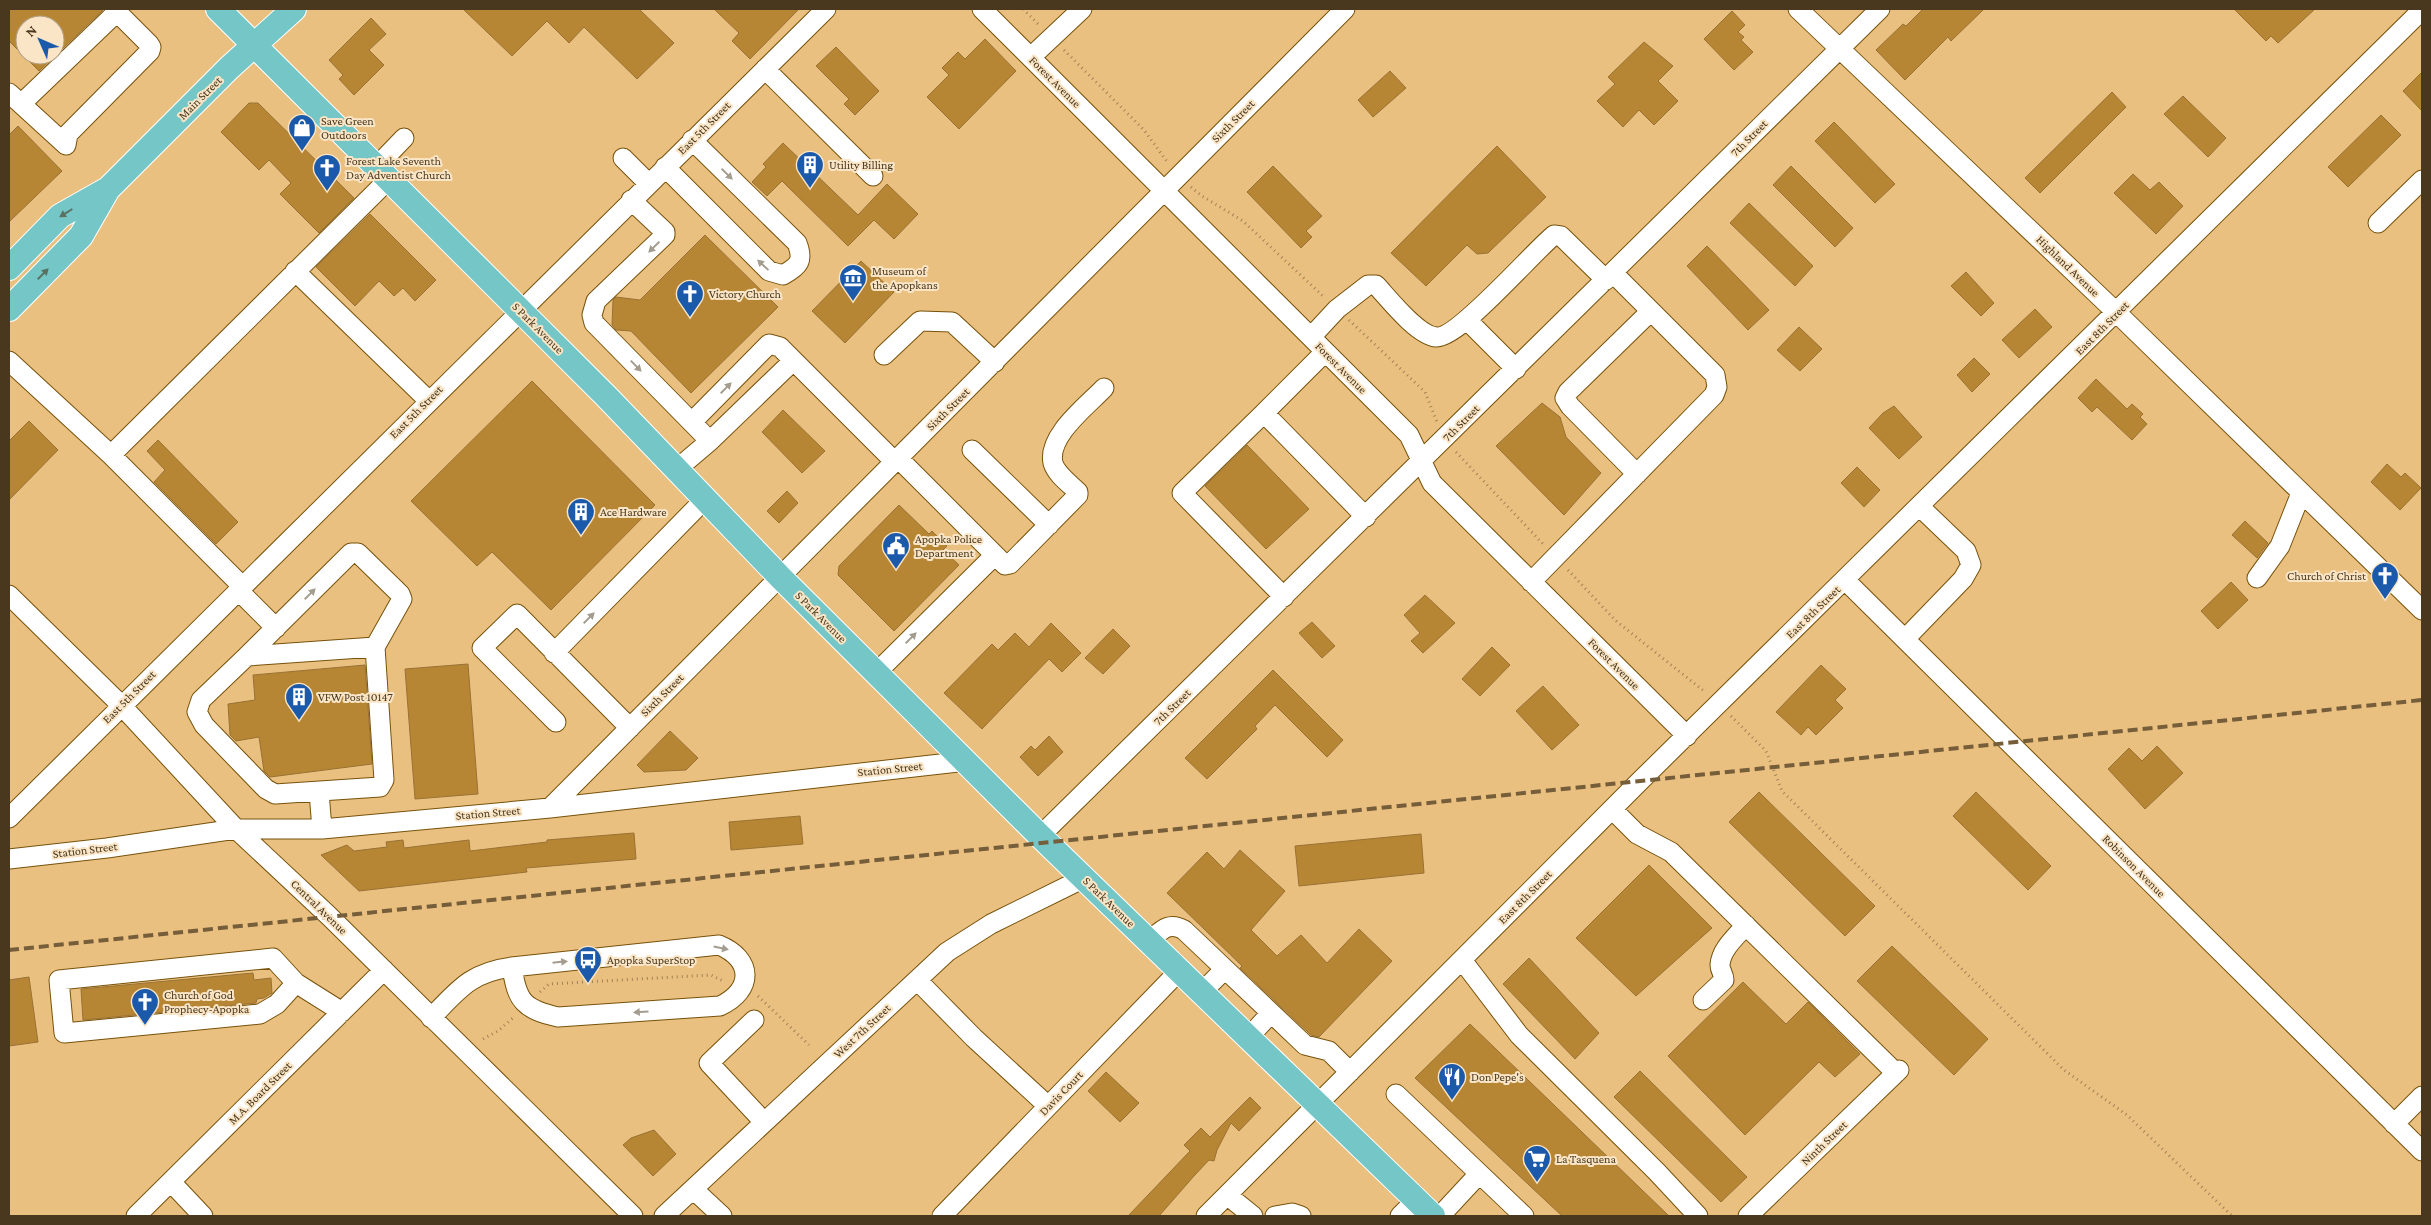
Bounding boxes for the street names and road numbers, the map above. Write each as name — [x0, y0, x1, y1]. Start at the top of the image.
street label: Forest Avenue — [1026, 53, 1084, 111]
street label: Main Street — [175, 73, 225, 123]
street label: Sixth Street — [1209, 96, 1258, 145]
street label: East 5th Street — [675, 98, 734, 157]
street label: 7th Street — [1728, 116, 1771, 159]
street label: Highland Avenue — [2034, 232, 2102, 300]
street label: East 8th Street — [2072, 298, 2132, 358]
street label: S Park Avenue — [509, 299, 567, 357]
street label: Forest Avenue — [1312, 339, 1370, 397]
street label: East 5th Street — [387, 382, 446, 441]
street label: Sixth Street — [924, 384, 973, 433]
street label: 7th Street — [1440, 401, 1483, 444]
street label: East 8th Street — [1783, 582, 1844, 641]
street label: S Park Avenue — [792, 588, 850, 646]
street label: Forest Avenue — [1585, 635, 1643, 693]
street label: East 5th Street — [100, 667, 159, 726]
street label: Sixth Street — [638, 670, 687, 719]
street label: 7th Street — [1150, 685, 1194, 728]
street label: Station Street — [857, 759, 924, 779]
street label: Station Street — [455, 803, 522, 823]
street label: Robinson Avenue — [2100, 832, 2168, 900]
street label: Station Street — [52, 839, 119, 861]
street label: East 8th Street — [1495, 867, 1555, 927]
street label: S Park Avenue — [1080, 874, 1138, 930]
street label: Central Avenue — [288, 877, 350, 937]
street label: West 7th Street — [831, 1000, 894, 1061]
street label: M.A. Board Street — [226, 1058, 295, 1127]
street label: Davis Court — [1036, 1067, 1086, 1118]
street label: Ninth Street — [1798, 1117, 1851, 1168]

